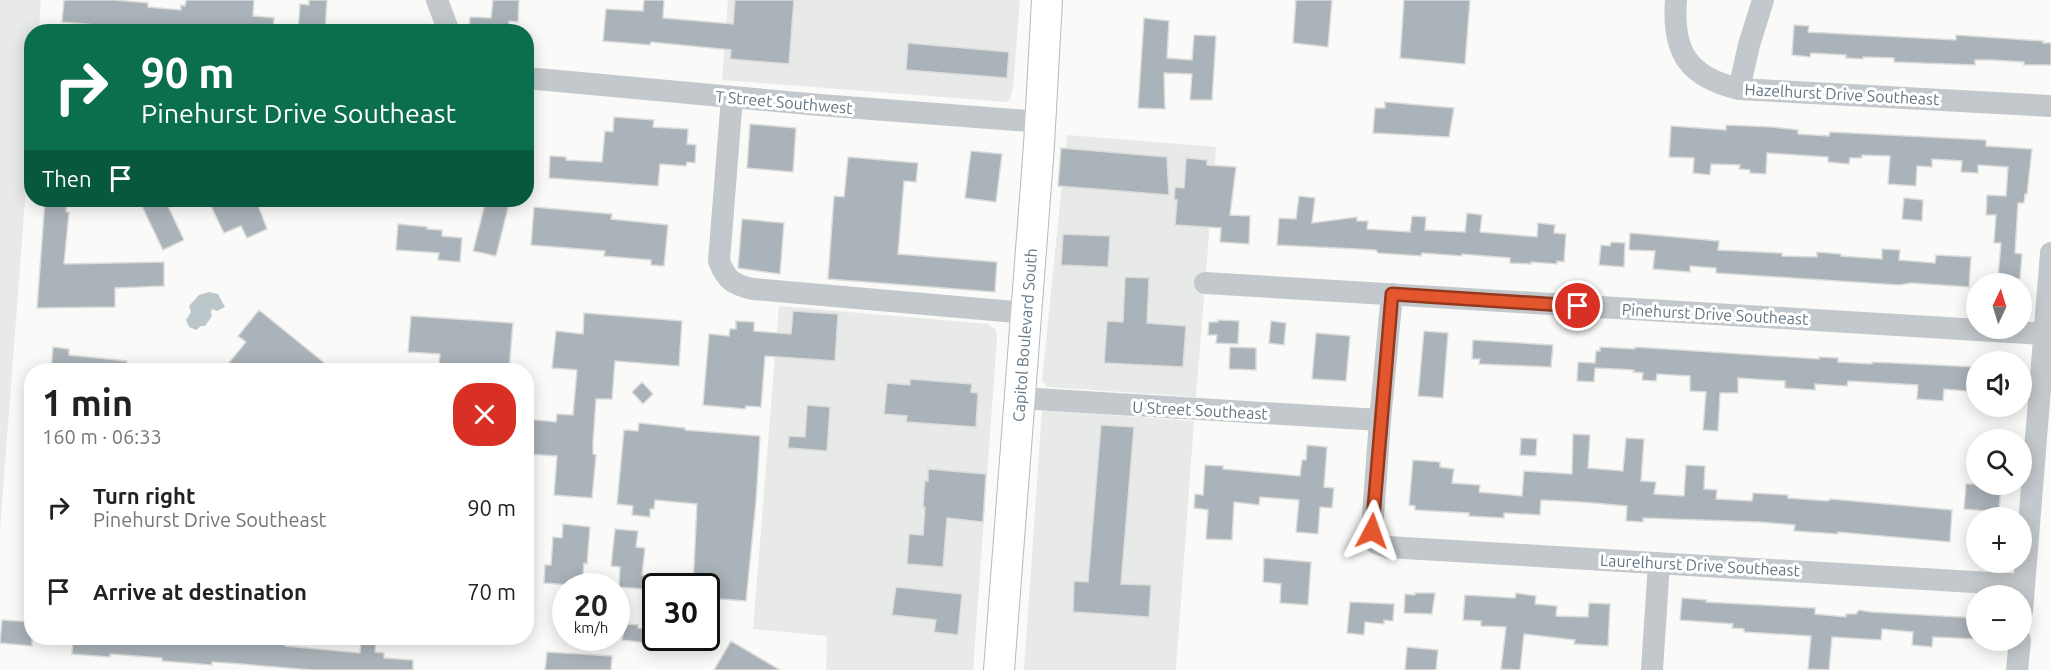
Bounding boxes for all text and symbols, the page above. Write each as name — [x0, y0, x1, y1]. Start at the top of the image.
icon: right — [42, 48, 120, 126]
text: 90 m — [141, 49, 235, 96]
street label: Hazelhurst Drive Southeast — [1744, 80, 1941, 108]
street label: T Street Southwest — [715, 87, 854, 117]
text: Pinehurst Drive Southeast — [141, 98, 456, 128]
icon: arrive — [104, 162, 137, 195]
text: Then — [42, 166, 92, 191]
street label: Capitol Boulevard South — [1009, 248, 1040, 422]
north arrow — [1966, 273, 2032, 339]
map controls — [1966, 273, 2032, 651]
pin — [1552, 280, 1603, 331]
icon: arrive — [1561, 289, 1594, 322]
street label: Pinehurst Drive Southeast — [1621, 300, 1809, 328]
button: sound — [1966, 351, 2032, 417]
text: 1 min — [42, 382, 133, 423]
button: close — [453, 383, 516, 446]
street label: U Street Southeast — [1132, 397, 1269, 423]
text: 160 m · 06:33 — [42, 425, 162, 448]
button: search — [1966, 429, 2032, 495]
text: Turn right — [93, 483, 195, 508]
icon: right — [42, 491, 75, 524]
text: 90 m — [467, 495, 516, 520]
position arrow — [1340, 499, 1404, 563]
button: + — [1966, 507, 2032, 573]
text: Pinehurst Drive Southeast — [93, 508, 326, 531]
street label: Laurelhurst Drive Southeast — [1600, 551, 1801, 579]
speed limit sign: 30 — [642, 573, 720, 651]
icon: arrive — [42, 575, 75, 608]
text: Arrive at destination — [93, 579, 307, 604]
text: 70 m — [467, 579, 516, 604]
button: − — [1966, 585, 2032, 651]
text: 20 — [574, 588, 608, 622]
text: km/h — [574, 619, 608, 636]

